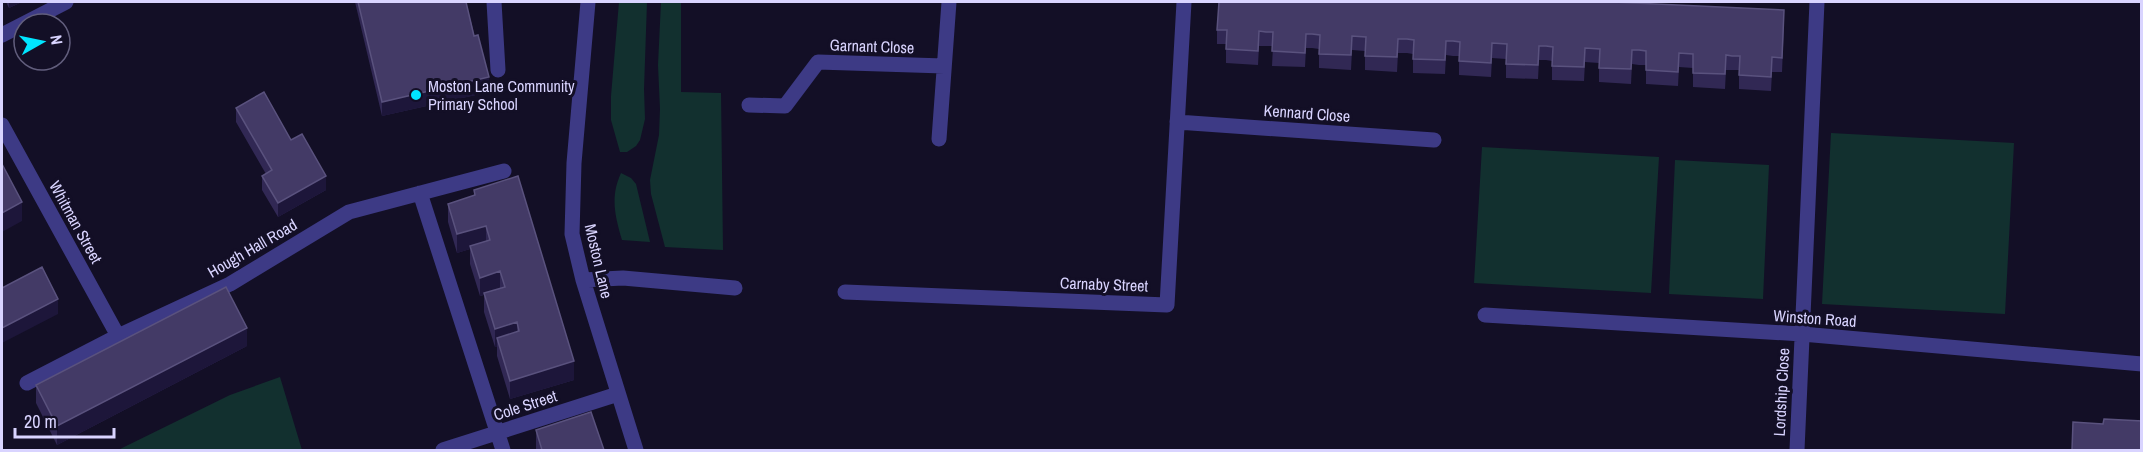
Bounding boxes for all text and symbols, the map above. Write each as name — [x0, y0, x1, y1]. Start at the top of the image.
north arrow — [12, 12, 72, 72]
text: N — [45, 33, 68, 46]
street label: Garnant Close — [829, 34, 915, 58]
place label: Moston Lane Community Primary School — [428, 75, 575, 115]
marker: Moston Lane Community Primary School — [409, 88, 423, 102]
street label: Kennard Close — [1263, 99, 1351, 127]
street label: Whitman Street — [44, 177, 108, 268]
street label: Hough Hall Road — [203, 213, 301, 283]
street label: Moston Lane — [580, 222, 618, 300]
street label: Carnaby Street — [1060, 271, 1149, 297]
street label: Winston Road — [1773, 304, 1857, 332]
street label: Lordship Close — [1768, 347, 1794, 437]
street label: Cole Street — [490, 384, 560, 426]
scale bar — [15, 401, 114, 439]
text: 20 m — [24, 409, 57, 434]

